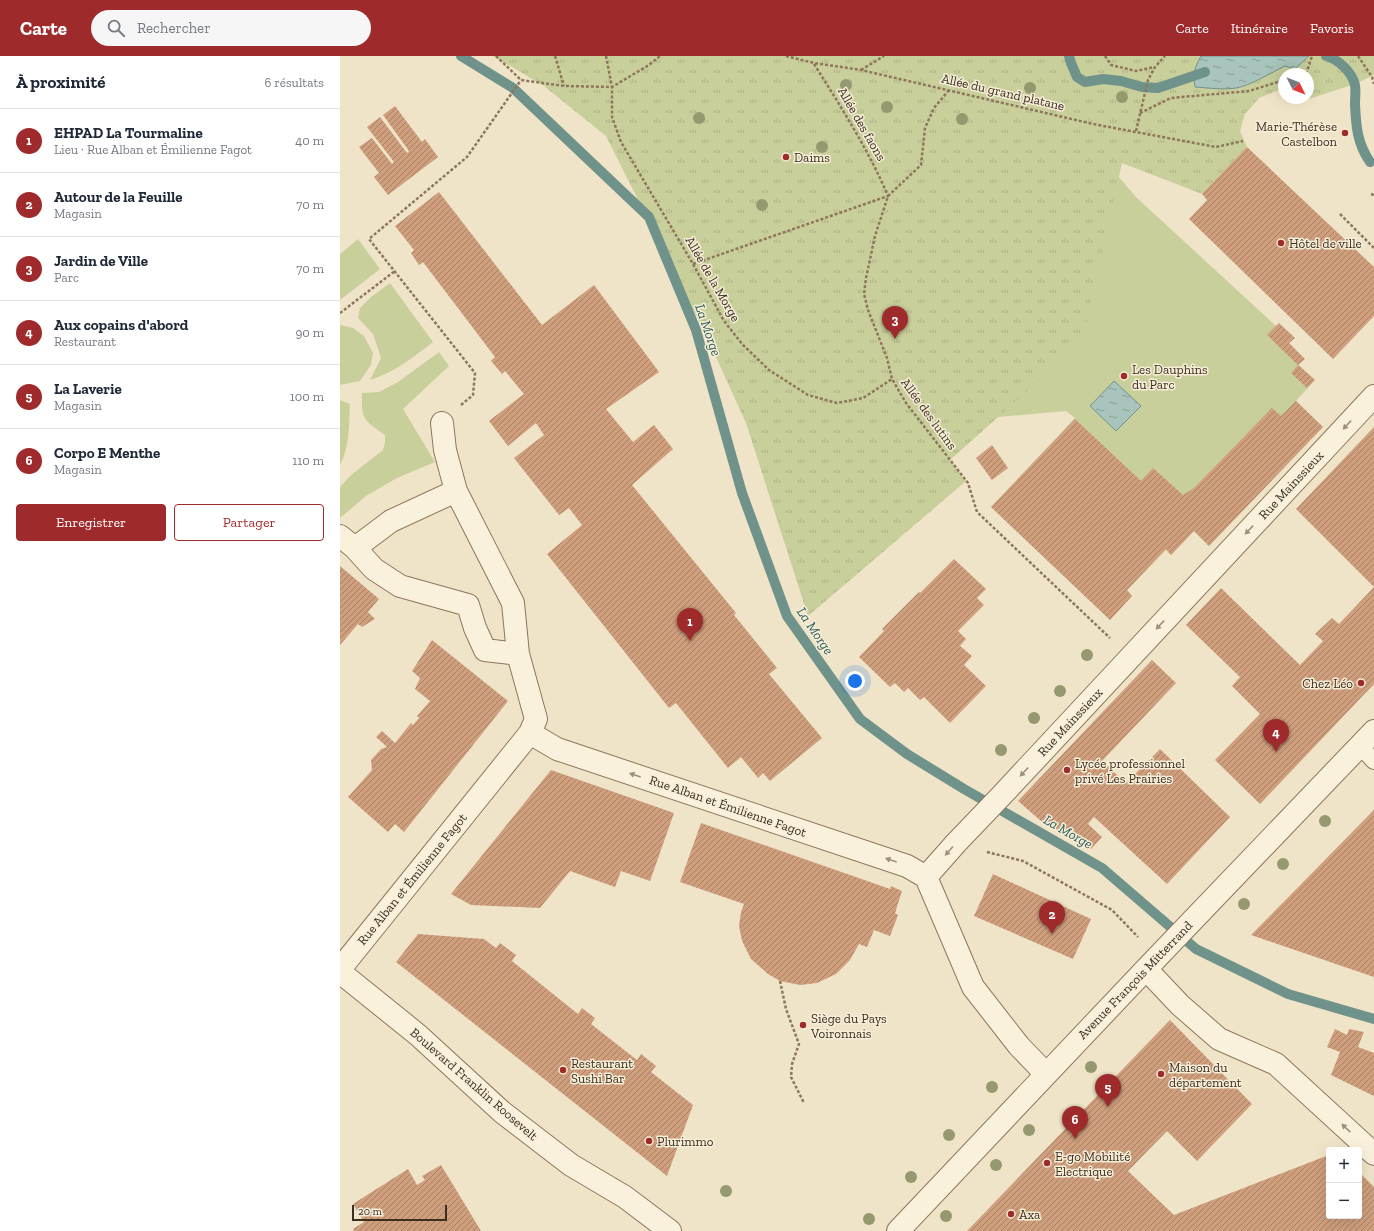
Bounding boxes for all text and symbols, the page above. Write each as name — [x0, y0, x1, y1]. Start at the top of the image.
search box — [91, 10, 371, 46]
text: Carte — [20, 17, 67, 40]
icon: search — [105, 17, 127, 39]
text: Rechercher — [137, 19, 210, 37]
text: Carte — [1175, 20, 1209, 37]
text: Itinéraire — [1231, 20, 1288, 37]
text: Favoris — [1310, 20, 1354, 37]
north arrow — [1278, 68, 1314, 104]
street label: Allée du grand platane — [940, 71, 1066, 113]
text: À proximité — [16, 72, 105, 92]
text: 6 résultats — [265, 75, 324, 90]
street label: Allée des faons — [835, 84, 889, 164]
place label: Marie-Thérèse Castelbon — [1256, 119, 1338, 149]
text: EHPAD La Tourmaline — [54, 124, 203, 142]
marker: Marie-Thérèse Castelbon — [1340, 128, 1350, 138]
text: 1 — [26, 133, 32, 148]
text: 40 m — [295, 133, 324, 148]
text: Lieu · Rue Alban et Émilienne Fagot — [54, 142, 252, 157]
place label: Daims — [794, 150, 830, 165]
marker: Daims — [781, 152, 791, 162]
text: Autour de la Feuille — [54, 188, 182, 206]
text: 2 — [26, 197, 32, 212]
text: 70 m — [296, 197, 324, 212]
text: Magasin — [54, 206, 102, 221]
street label: Allée de la Morge — [683, 234, 743, 324]
place label: Hôtel de ville — [1289, 236, 1362, 251]
marker: Hôtel de ville — [1276, 238, 1286, 248]
text: Jardin de Ville — [54, 252, 148, 270]
text: 3 — [26, 261, 32, 276]
text: 70 m — [296, 261, 324, 276]
text: Parc — [54, 270, 79, 285]
water label: La Morge — [691, 302, 725, 358]
pin: 3 — [882, 306, 908, 339]
text: Aux copains d'abord — [54, 316, 188, 334]
text: 4 — [25, 325, 33, 340]
text: 90 m — [295, 325, 324, 340]
text: Restaurant — [54, 334, 116, 349]
place label: Les Dauphins du Parc — [1132, 362, 1208, 392]
marker: Les Dauphins du Parc — [1119, 371, 1129, 381]
street label: Allée des lutins — [898, 375, 960, 453]
text: La Laverie — [54, 380, 122, 398]
text: 5 — [26, 389, 32, 404]
text: 100 m — [290, 389, 324, 404]
text: Magasin — [54, 398, 102, 413]
one-way arrow — [1343, 420, 1352, 430]
text: Corpo E Menthe — [54, 444, 160, 462]
street label: Rue Mainssieux — [1255, 447, 1327, 522]
text: 6 — [26, 453, 32, 468]
text: 110 m — [292, 453, 324, 468]
text: Magasin — [54, 462, 102, 477]
button: Enregistrer — [16, 504, 166, 541]
button: Partager — [174, 504, 324, 541]
one-way arrow — [1244, 525, 1254, 535]
water label: La Morge — [793, 604, 837, 658]
pin: 1 — [677, 608, 703, 641]
one-way arrow — [1156, 620, 1165, 630]
your location — [845, 671, 865, 691]
place label: Chez Léo — [1302, 676, 1353, 691]
marker: Chez Léo — [1356, 678, 1366, 688]
street label: Rue Mainssieux — [1034, 684, 1106, 759]
pin: 4 — [1263, 719, 1289, 752]
place label: Lycée professionnel privé Les Prairies — [1075, 756, 1185, 786]
marker: Lycée professionnel privé Les Prairies — [1062, 765, 1072, 775]
one-way arrow — [1020, 767, 1029, 776]
one-way arrow — [628, 771, 640, 777]
street label: Rue Alban et Émilienne Fagot — [648, 772, 809, 840]
street label: Rue Alban et Émilienne Fagot — [354, 810, 470, 948]
water label: La Morge — [1040, 811, 1096, 853]
one-way arrow — [945, 846, 954, 855]
one-way arrow — [884, 857, 896, 863]
pin: 2 — [1039, 901, 1065, 934]
street label: Avenue François Mitterrand — [1075, 918, 1195, 1042]
place label: Siège du Pays Voironnais — [810, 1011, 887, 1041]
marker: Siège du Pays Voironnais — [798, 1020, 808, 1030]
street label: Boulevard Franklin Roosevelt — [407, 1025, 541, 1144]
place label: Restaurant Sushi Bar — [571, 1056, 633, 1086]
place label: Maison du département — [1169, 1060, 1242, 1090]
marker: Restaurant Sushi Bar — [558, 1065, 568, 1075]
marker: Maison du département — [1156, 1069, 1166, 1079]
pin: 5 — [1095, 1074, 1121, 1107]
pin: 6 — [1062, 1106, 1088, 1139]
one-way arrow — [1341, 1123, 1351, 1132]
place label: Plurimmo — [657, 1134, 714, 1149]
marker: Plurimmo — [644, 1136, 654, 1146]
map controls — [1326, 1147, 1362, 1219]
button: + — [1326, 1147, 1362, 1183]
place label: E-go Mobilité Electrique — [1055, 1149, 1130, 1179]
marker: E-go Mobilité Electrique — [1042, 1158, 1052, 1168]
button: − — [1326, 1183, 1362, 1219]
scale bar — [352, 1203, 447, 1222]
text: 20 m — [358, 1205, 382, 1218]
place label: Axa — [1019, 1207, 1041, 1222]
marker: Axa — [1006, 1209, 1016, 1219]

